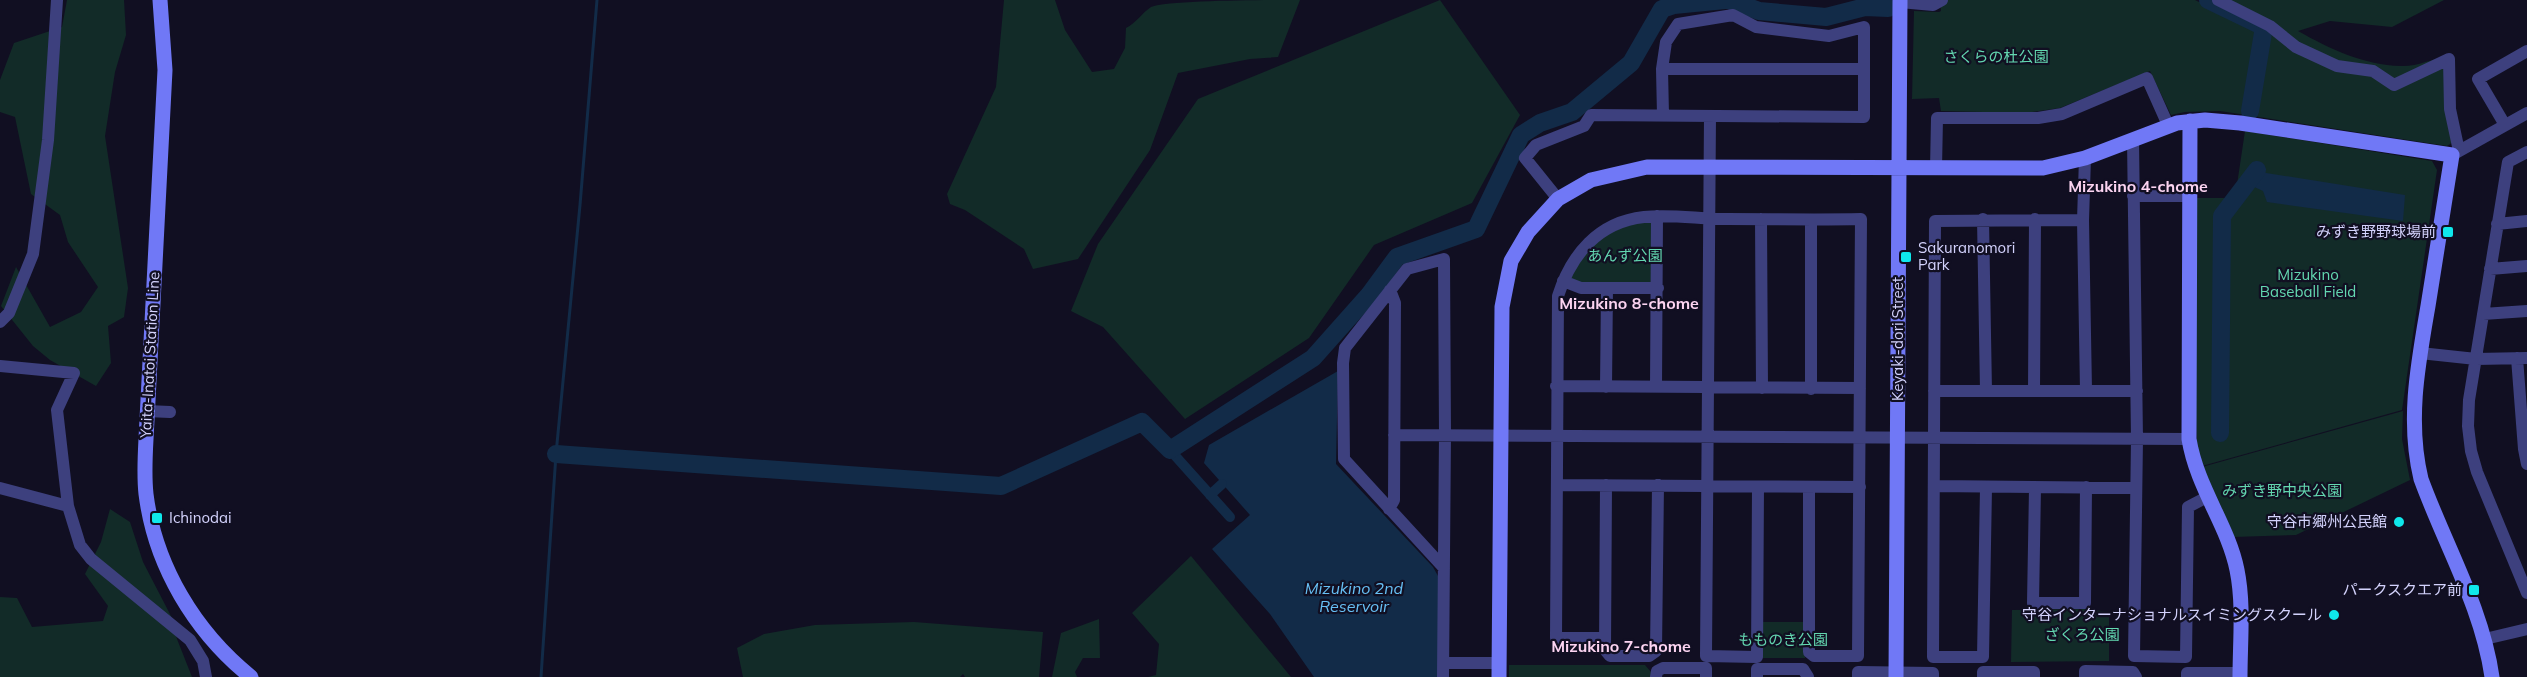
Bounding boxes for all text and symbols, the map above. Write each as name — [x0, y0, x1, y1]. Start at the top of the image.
park label: さくらの杜公園 — [1943, 47, 2049, 66]
district label: Mizukino 4-chome — [2068, 176, 2208, 196]
place label: みずき野野球場前 — [2316, 222, 2436, 241]
marker: みずき野野球場前 — [2441, 225, 2455, 239]
place label: Sakuranomori Park — [1918, 238, 2015, 274]
park label: あんず公園 — [1587, 246, 1663, 265]
marker: Sakuranomori Park — [1899, 250, 1913, 264]
park label: Mizukino Baseball Field — [2260, 265, 2356, 301]
street label: Yaita-Inatoi Station Line — [136, 271, 163, 440]
street label: Keyaki-dori Street — [1888, 277, 1907, 401]
district label: Mizukino 8-chome — [1559, 293, 1699, 313]
park label: みずき野中央公園 — [2222, 481, 2342, 500]
place label: Ichinodai — [169, 508, 232, 527]
marker: Ichinodai — [150, 511, 164, 525]
place label: 守谷市郷州公民館 — [2267, 512, 2387, 531]
marker: 守谷市郷州公民館 — [2392, 515, 2406, 529]
water label: Mizukino 2nd Reservoir — [1305, 578, 1404, 616]
place label: パークスクエア前 — [2342, 580, 2462, 599]
marker: パークスクエア前 — [2467, 583, 2481, 597]
place label: 守谷インターナショナルスイミングスクール — [2022, 605, 2322, 624]
marker: 守谷インターナショナルスイミングスクール — [2327, 608, 2341, 622]
park label: ざくろ公園 — [2044, 625, 2120, 644]
park label: もものき公園 — [1738, 630, 1828, 649]
district label: Mizukino 7-chome — [1551, 636, 1691, 656]

